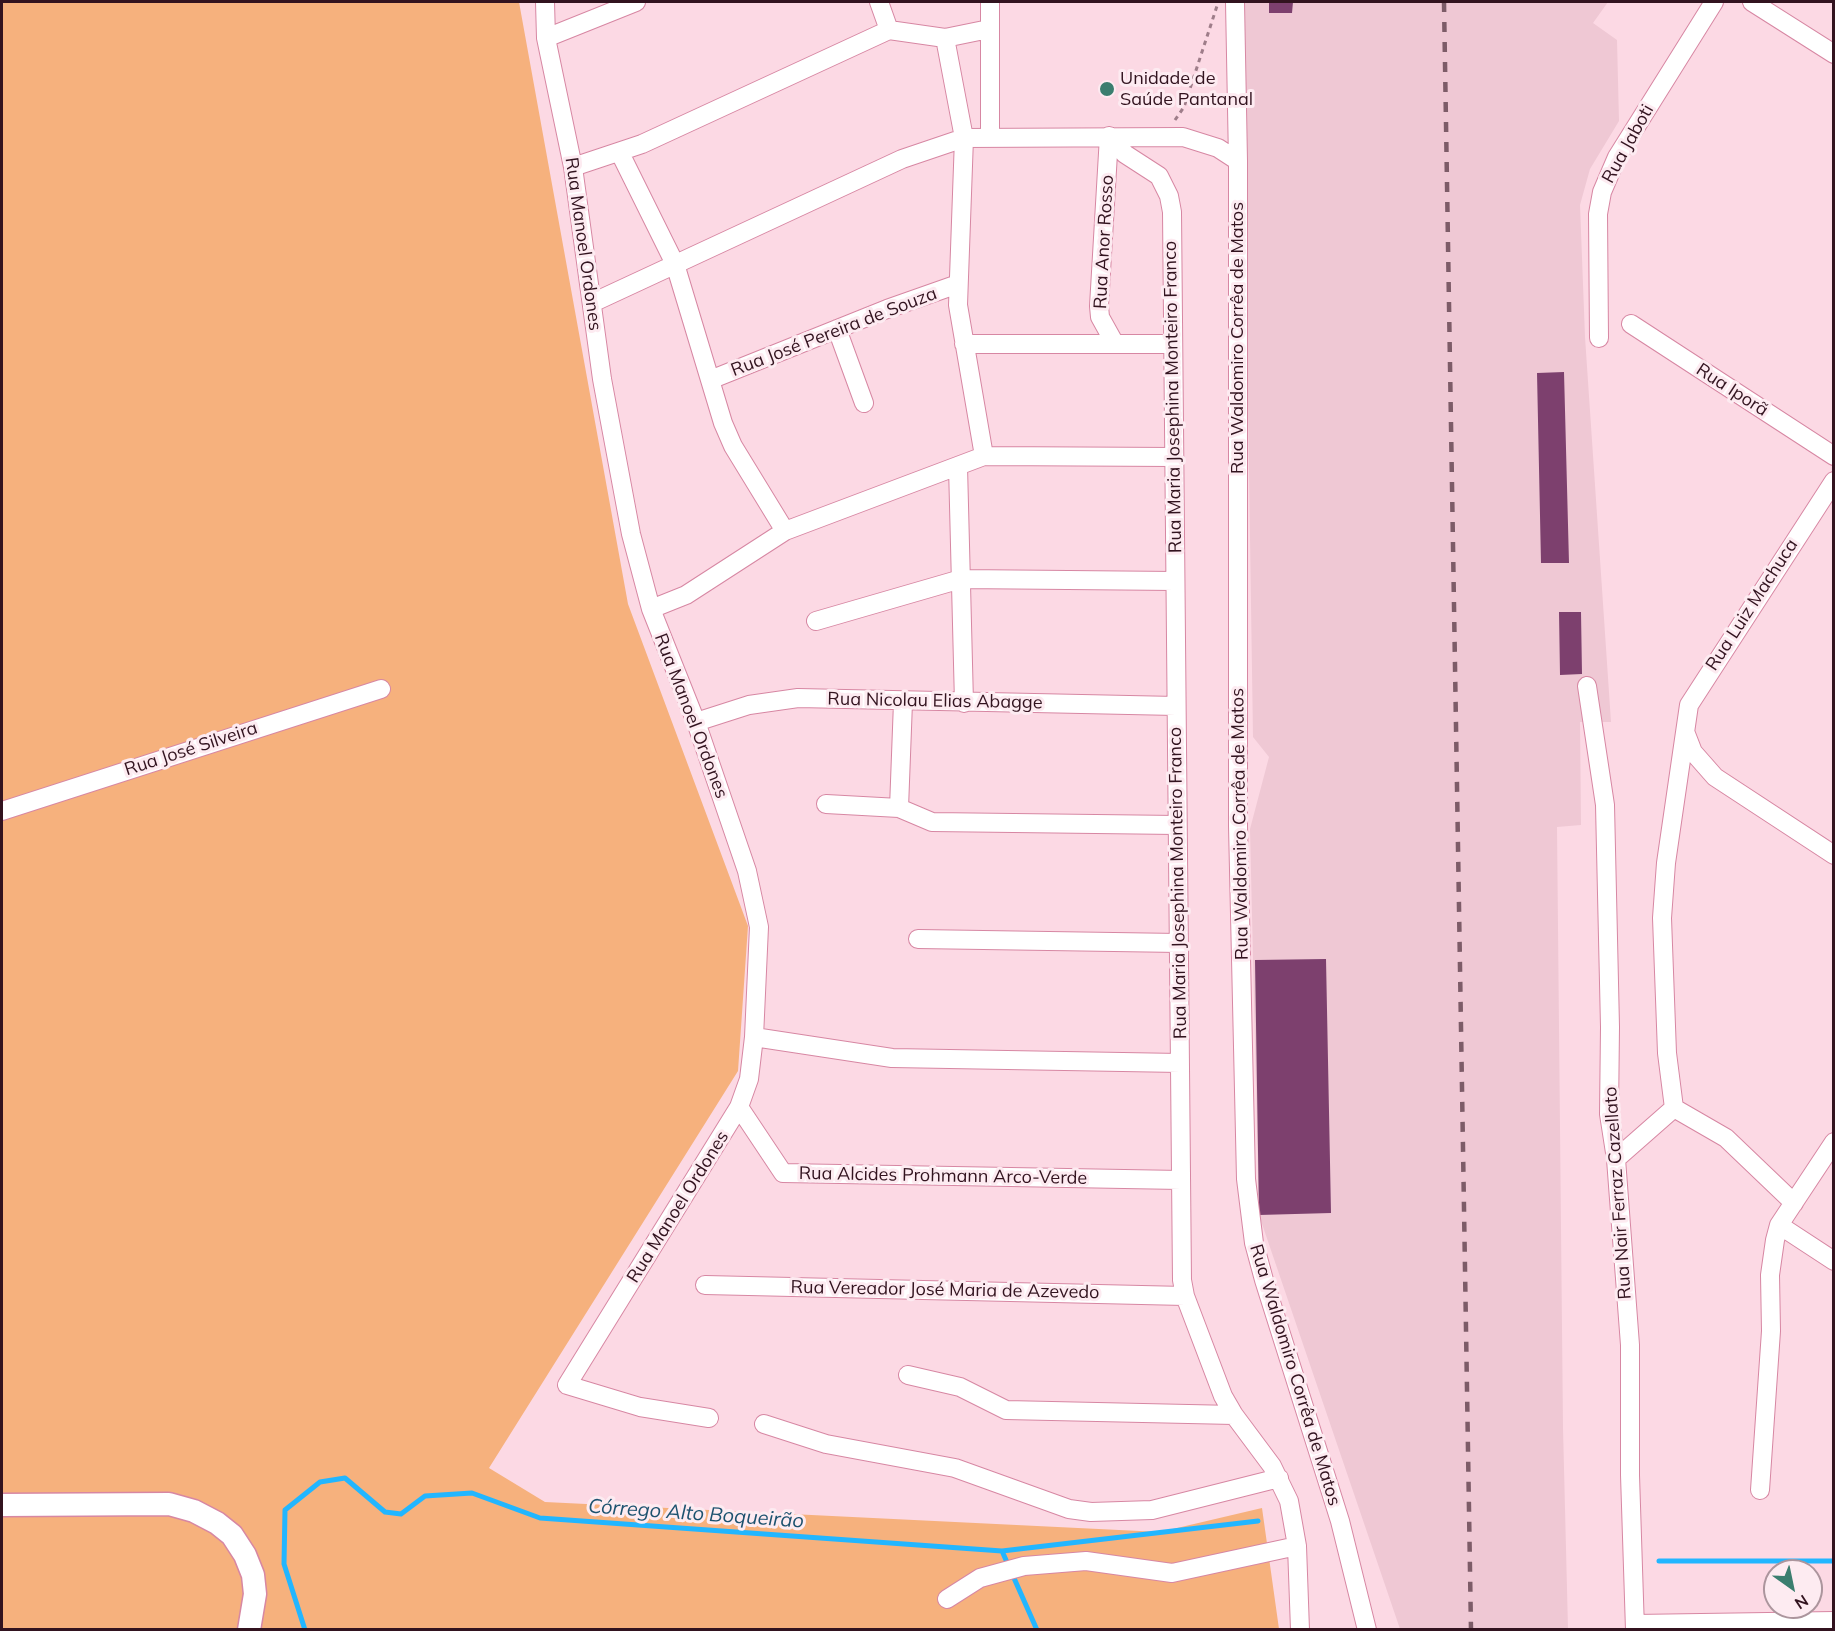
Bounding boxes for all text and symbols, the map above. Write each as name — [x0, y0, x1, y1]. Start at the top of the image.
place label: Unidade de Saúde Pantanal — [1120, 68, 1253, 110]
marker: Unidade de Saúde Pantanal — [1098, 80, 1116, 98]
street label: Rua Jaboti — [1598, 101, 1658, 187]
street label: Rua Manoel Ordones — [560, 156, 606, 332]
street label: Rua Anor Rosso — [1090, 174, 1118, 310]
street label: Rua Waldomiro Corrêa de Matos — [1227, 202, 1249, 474]
street label: Rua Maria Josephina Monteiro Franco — [1159, 241, 1187, 553]
street label: Rua José Pereira de Souza — [728, 283, 940, 381]
street label: Rua Iporã — [1692, 359, 1772, 421]
street label: Rua Luiz Machuca — [1701, 535, 1803, 675]
street label: Rua Manoel Ordones — [650, 631, 732, 801]
street label: Rua Nicolau Elias Abagge — [827, 688, 1043, 714]
street label: Rua Waldomiro Corrêa de Matos — [1227, 688, 1253, 960]
street label: Rua José Silveira — [122, 717, 260, 781]
street label: Rua Maria Josephina Monteiro Franco — [1164, 727, 1192, 1039]
street label: Rua Nair Ferraz Cazellato — [1600, 1086, 1636, 1300]
street label: Rua Manoel Ordones — [623, 1127, 733, 1287]
street label: Rua Alcides Prohmann Arco-Verde — [799, 1163, 1087, 1189]
street label: Rua Waldomiro Corrêa de Matos — [1245, 1242, 1345, 1508]
street label: Rua Vereador José Maria de Azevedo — [790, 1277, 1100, 1303]
water label: Córrego Alto Boqueirão — [587, 1494, 805, 1534]
north arrow — [1763, 1559, 1823, 1619]
text: N — [1791, 1591, 1812, 1614]

